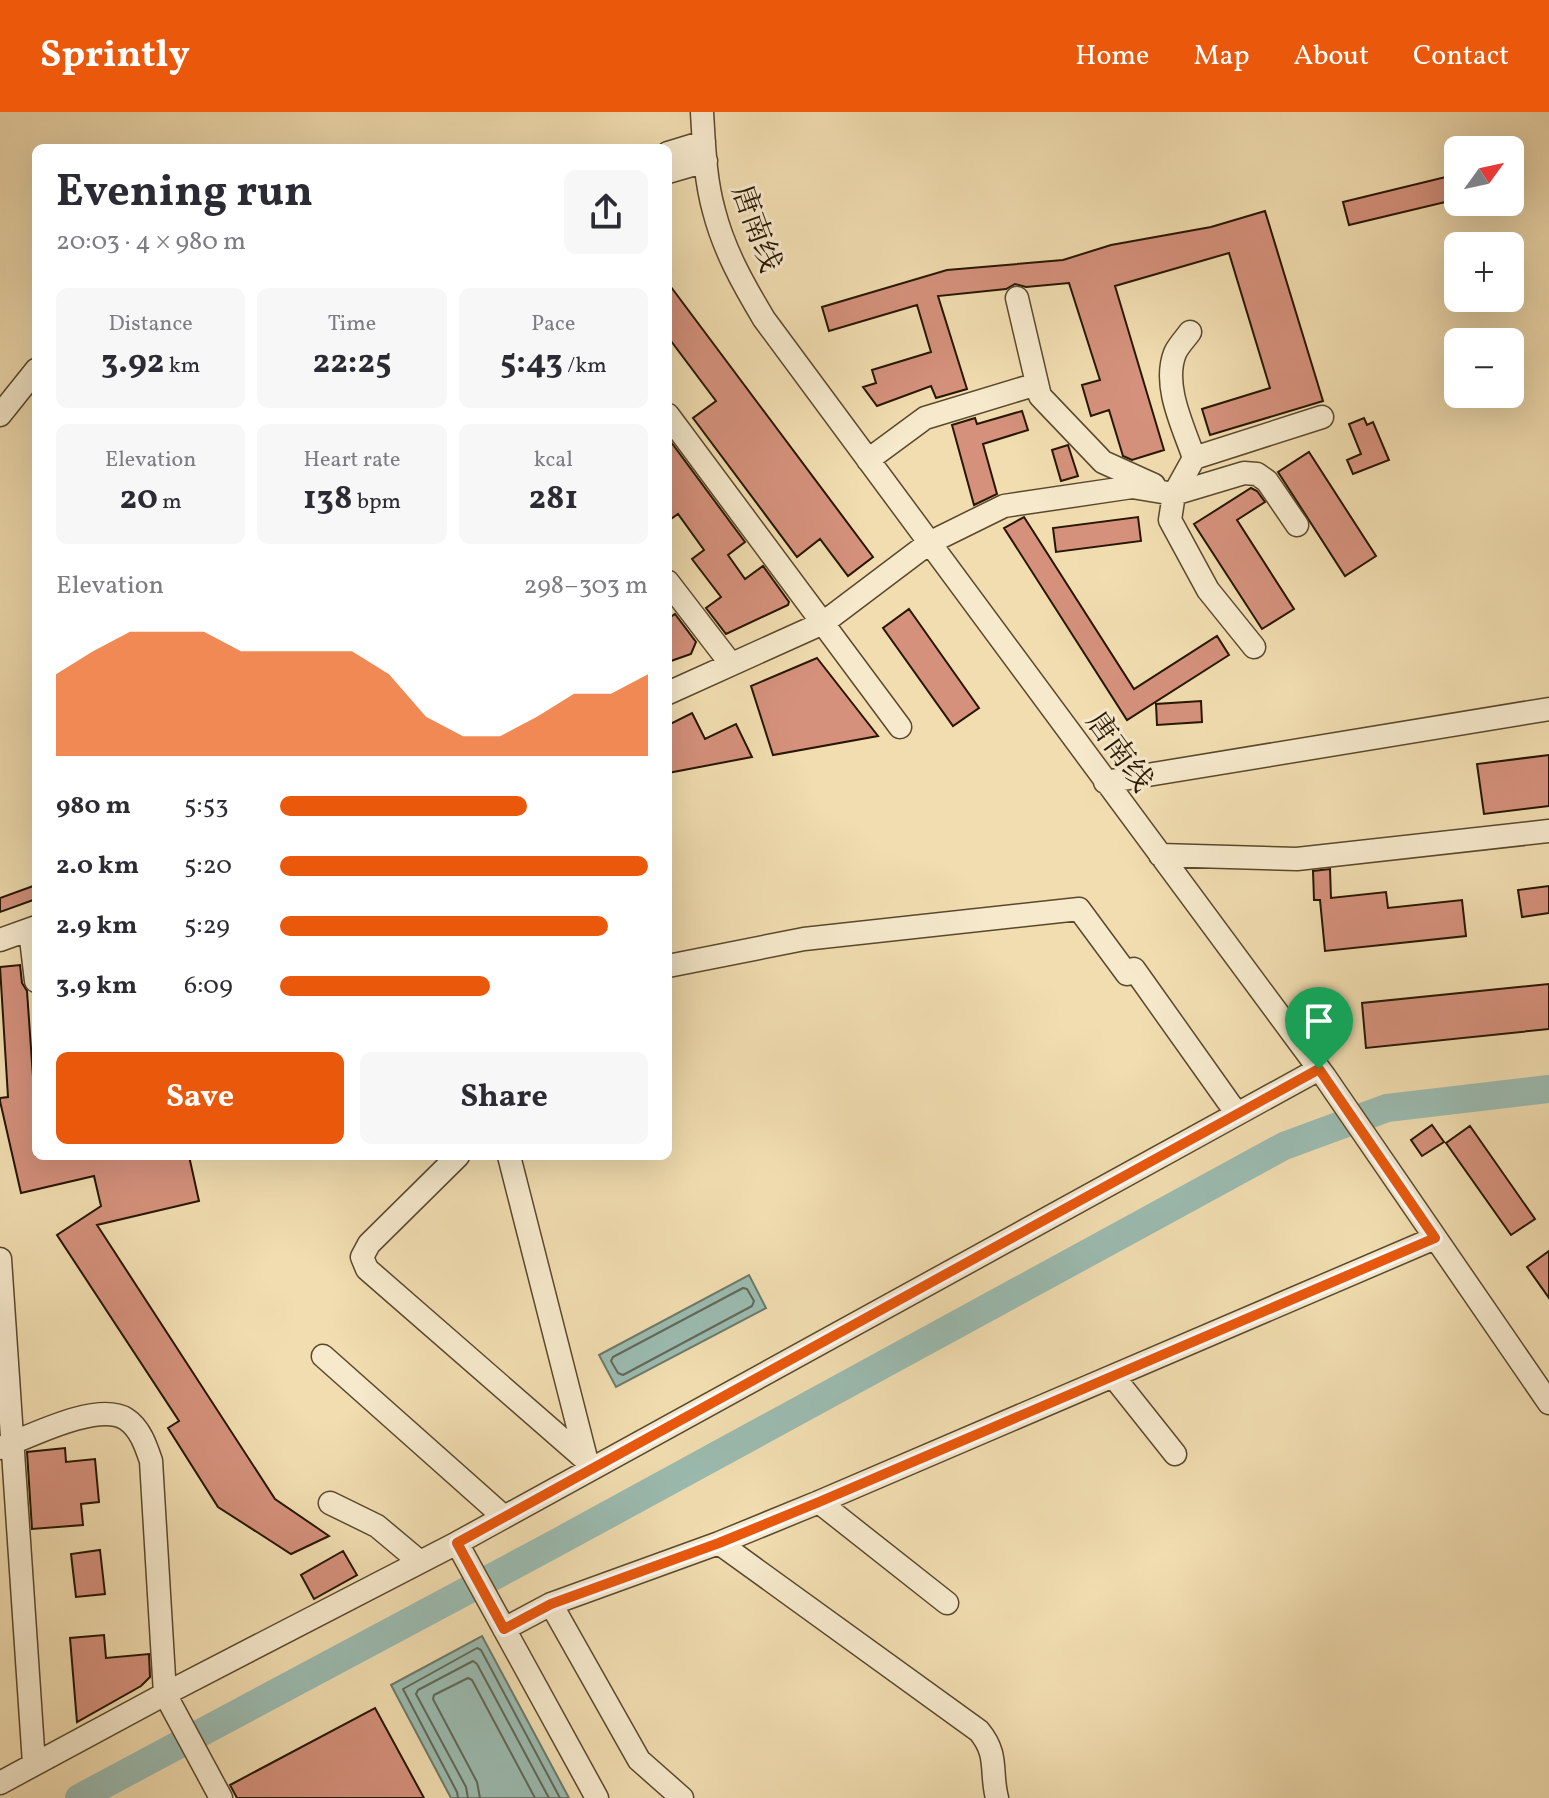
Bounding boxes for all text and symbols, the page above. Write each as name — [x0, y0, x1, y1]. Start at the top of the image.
text: Sprintly — [40, 30, 190, 83]
text: Home — [1075, 37, 1149, 76]
text: Map — [1193, 37, 1249, 76]
text: About — [1293, 37, 1369, 76]
text: Contact — [1413, 37, 1509, 76]
north arrow — [1444, 136, 1524, 216]
map controls — [1444, 136, 1524, 408]
text: Evening run — [56, 163, 313, 224]
button: share — [564, 170, 648, 254]
street label: 唐南线 — [720, 179, 790, 278]
text: 20:03 · 4 × 980 m — [56, 224, 246, 260]
button: + — [1444, 232, 1524, 312]
text: Distance — [109, 309, 193, 340]
text: Time — [328, 309, 376, 340]
text: Pace — [531, 309, 575, 340]
button: − — [1444, 328, 1524, 408]
text: 3.92 — [101, 340, 164, 387]
text: 22:25 — [312, 340, 392, 387]
text: 5:43 — [500, 340, 563, 387]
text: km — [164, 351, 200, 382]
text: /km — [563, 351, 607, 382]
text: Elevation — [105, 445, 196, 476]
text: Heart rate — [303, 445, 401, 476]
text: kcal — [534, 445, 573, 476]
text: 20 — [119, 476, 158, 523]
text: 138 — [303, 476, 353, 523]
text: 281 — [528, 476, 578, 523]
text: m — [158, 487, 182, 518]
text: bpm — [353, 487, 401, 518]
text: Elevation — [56, 568, 164, 604]
text: 298–303 m — [524, 568, 648, 604]
street label: 唐南线 — [1075, 703, 1162, 801]
text: 980 m — [56, 788, 131, 824]
text: 5:53 — [184, 788, 229, 824]
text: 2.0 km — [56, 848, 139, 884]
text: 5:20 — [184, 848, 232, 884]
text: 2.9 km — [56, 908, 137, 944]
text: 5:29 — [184, 908, 230, 944]
text: 3.9 km — [56, 968, 137, 1004]
text: 6:09 — [184, 968, 233, 1004]
pin — [1285, 987, 1353, 1069]
icon: arrive — [1297, 999, 1341, 1043]
button: Save — [56, 1052, 344, 1144]
button: Share — [360, 1052, 648, 1144]

